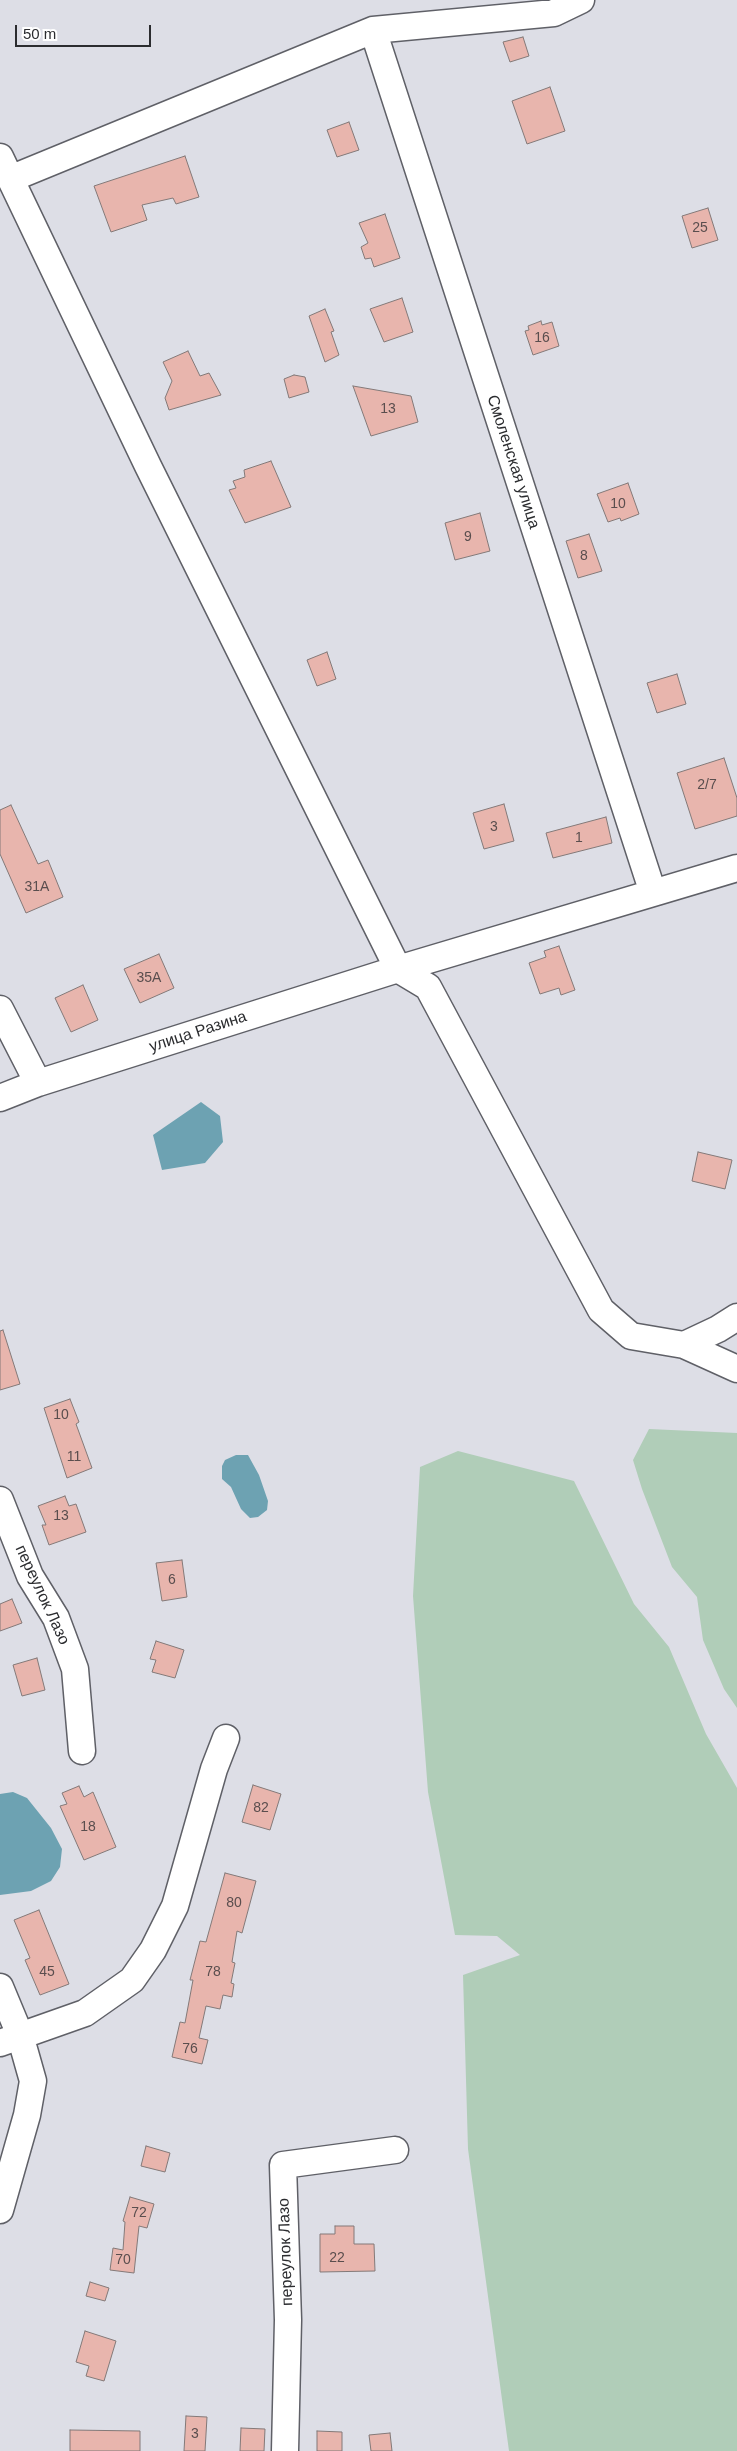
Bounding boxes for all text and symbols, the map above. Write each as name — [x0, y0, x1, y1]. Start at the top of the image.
scale bar — [18, 15, 154, 47]
text: 50 m — [23, 25, 56, 42]
house number: 25 — [692, 220, 708, 236]
house number: 16 — [534, 330, 550, 346]
street label: Смоленская улица — [482, 393, 544, 531]
house number: 13 — [380, 401, 396, 417]
house number: 10 — [610, 496, 626, 512]
house number: 9 — [464, 529, 472, 545]
house number: 8 — [580, 548, 588, 564]
house number: 2/7 — [697, 777, 717, 793]
house number: 3 — [490, 819, 498, 835]
house number: 1 — [575, 830, 583, 846]
house number: 31А — [25, 879, 49, 895]
house number: 35А — [137, 970, 161, 986]
street label: улица Разина — [147, 1007, 249, 1057]
house number: 10 — [53, 1407, 69, 1423]
house number: 11 — [67, 1449, 81, 1465]
house number: 13 — [53, 1508, 69, 1524]
street label: переулок Лазо — [10, 1542, 74, 1648]
house number: 6 — [168, 1572, 176, 1588]
house number: 82 — [253, 1800, 269, 1816]
house number: 18 — [80, 1819, 96, 1835]
house number: 80 — [226, 1895, 242, 1911]
house number: 45 — [39, 1964, 55, 1980]
house number: 78 — [205, 1964, 221, 1980]
house number: 76 — [182, 2041, 198, 2057]
street label: переулок Лазо — [275, 2198, 297, 2306]
house number: 72 — [131, 2205, 147, 2221]
house number: 22 — [329, 2250, 345, 2266]
house number: 70 — [115, 2252, 131, 2268]
house number: 3 — [191, 2426, 199, 2442]

